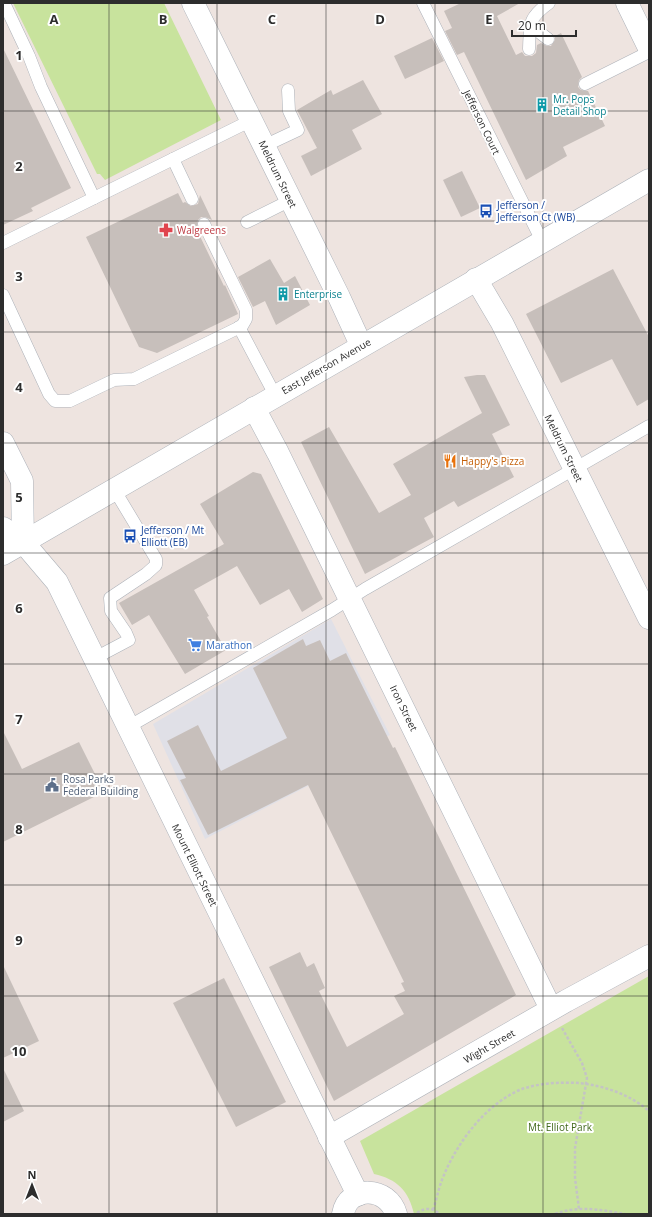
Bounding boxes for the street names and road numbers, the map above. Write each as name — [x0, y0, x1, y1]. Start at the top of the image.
street label: Jefferson Court — [460, 86, 504, 157]
street label: Meldrum Street — [256, 138, 301, 210]
street label: East Jefferson Avenue — [279, 334, 374, 397]
street label: Meldrum Street — [542, 412, 587, 484]
street label: Iron Street — [387, 683, 421, 734]
street label: Mount Elliott Street — [169, 821, 221, 909]
street label: Wight Street — [461, 1025, 518, 1066]

